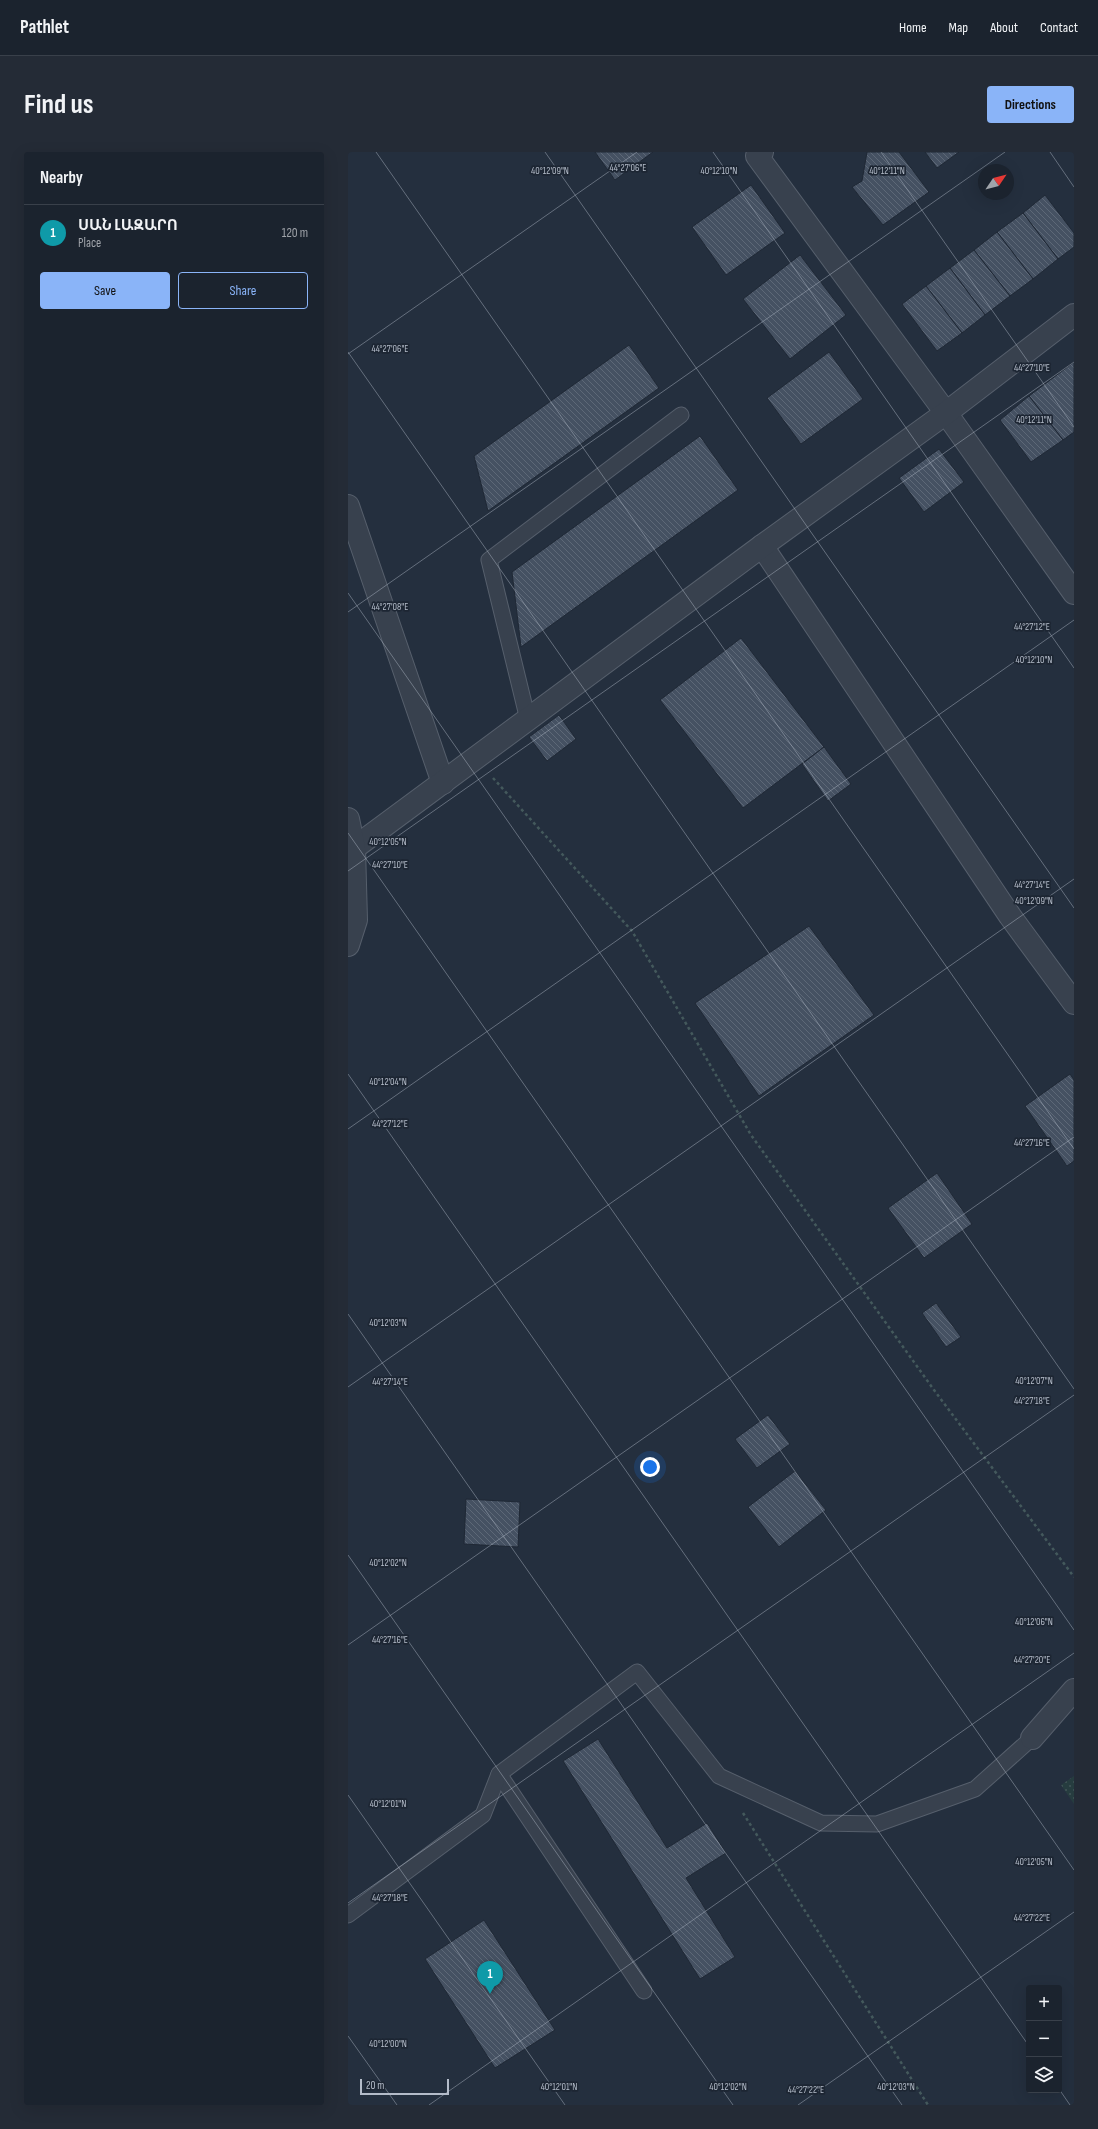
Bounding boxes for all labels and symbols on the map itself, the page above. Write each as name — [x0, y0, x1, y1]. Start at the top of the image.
text: 44°27'06"E — [610, 162, 646, 174]
north arrow — [978, 164, 1014, 200]
text: 40°12'09"N — [531, 165, 569, 177]
text: 40°12'10"N — [701, 165, 737, 177]
text: 40°12'11"N — [869, 165, 905, 177]
text: 44°27'06"E — [372, 343, 408, 355]
text: 44°27'10"E — [1014, 362, 1050, 374]
text: 40°12'11"N — [1016, 414, 1052, 426]
text: 44°27'08"E — [372, 601, 408, 613]
text: 44°27'12"E — [1014, 621, 1050, 633]
text: 40°12'10"N — [1016, 654, 1052, 666]
text: 40°12'05"N — [369, 836, 407, 848]
text: 44°27'10"E — [372, 859, 408, 871]
text: 44°27'14"E — [1014, 879, 1050, 891]
text: 40°12'09"N — [1015, 895, 1053, 907]
text: 40°12'04"N — [369, 1076, 407, 1088]
text: 44°27'12"E — [372, 1118, 408, 1130]
text: 44°27'16"E — [1014, 1137, 1050, 1149]
text: 40°12'03"N — [369, 1317, 407, 1329]
text: 40°12'07"N — [1015, 1375, 1053, 1387]
text: 44°27'14"E — [372, 1376, 408, 1388]
text: 44°27'18"E — [1014, 1395, 1050, 1407]
your location — [640, 1457, 660, 1477]
text: 40°12'02"N — [369, 1557, 407, 1569]
text: 40°12'06"N — [1015, 1616, 1053, 1628]
text: 44°27'16"E — [372, 1634, 408, 1646]
text: 44°27'20"E — [1014, 1654, 1050, 1666]
text: 40°12'01"N — [370, 1798, 406, 1810]
text: 40°12'05"N — [1015, 1856, 1053, 1868]
text: 44°27'18"E — [372, 1892, 408, 1904]
text: 44°27'22"E — [1014, 1912, 1050, 1924]
pin: 1 — [477, 1961, 503, 1994]
text: 40°12'00"N — [369, 2038, 407, 2050]
scale bar — [360, 2077, 449, 2096]
text: 40°12'01"N — [541, 2081, 577, 2093]
text: 40°12'02"N — [709, 2081, 747, 2093]
text: 40°12'03"N — [877, 2081, 915, 2093]
text: 44°27'22"E — [788, 2084, 824, 2096]

